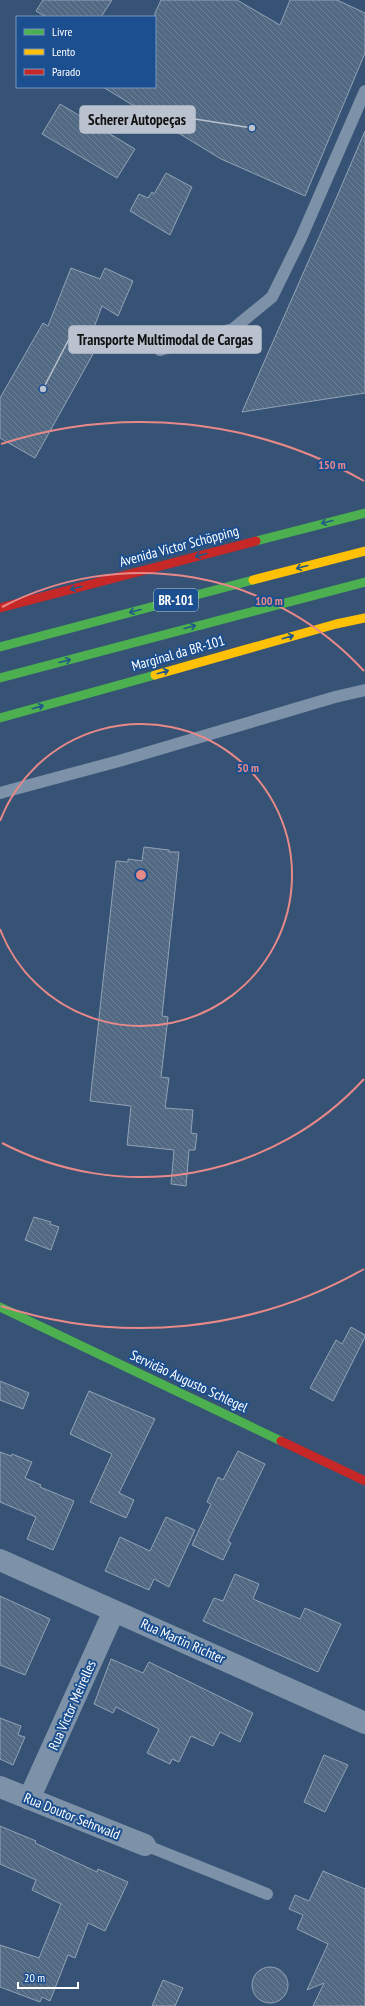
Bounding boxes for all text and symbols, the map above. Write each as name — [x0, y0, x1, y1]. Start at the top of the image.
legend — [16, 16, 156, 88]
text: Livre — [52, 24, 73, 39]
text: Lento — [52, 44, 75, 59]
text: Parado — [52, 64, 80, 79]
callout: Scherer Autopeças — [80, 106, 195, 133]
text: Scherer Autopeças — [88, 110, 186, 129]
callout: Transporte Multimodal de Cargas — [69, 326, 261, 353]
text: Transporte Multimodal de Cargas — [77, 330, 253, 349]
text: 150 m — [318, 457, 346, 472]
one-way arrow — [321, 519, 334, 526]
street label: Avenida Victor Schöpping — [117, 521, 241, 571]
one-way arrow — [195, 552, 208, 559]
one-way arrow — [295, 563, 308, 571]
one-way arrow — [69, 585, 82, 592]
road number: BR-101 — [154, 589, 198, 611]
text: 100 m — [255, 593, 283, 608]
one-way arrow — [129, 608, 142, 615]
one-way arrow — [184, 623, 197, 631]
street label: Marginal da BR-101 — [129, 631, 227, 675]
one-way arrow — [281, 633, 294, 641]
one-way arrow — [58, 657, 71, 664]
one-way arrow — [156, 668, 169, 676]
one-way arrow — [31, 703, 44, 710]
text: 50 m — [237, 760, 259, 775]
centre of rings — [134, 868, 148, 882]
street label: Servidão Augusto Schlegel — [127, 1346, 251, 1416]
street label: Rua Martin Richter — [138, 1614, 228, 1668]
street label: Rua Victor Meirelles — [44, 1657, 100, 1753]
street label: Rua Doutor Sehrwald — [21, 1788, 123, 1844]
scale bar — [18, 1964, 78, 1990]
text: 20 m — [24, 1970, 45, 1985]

